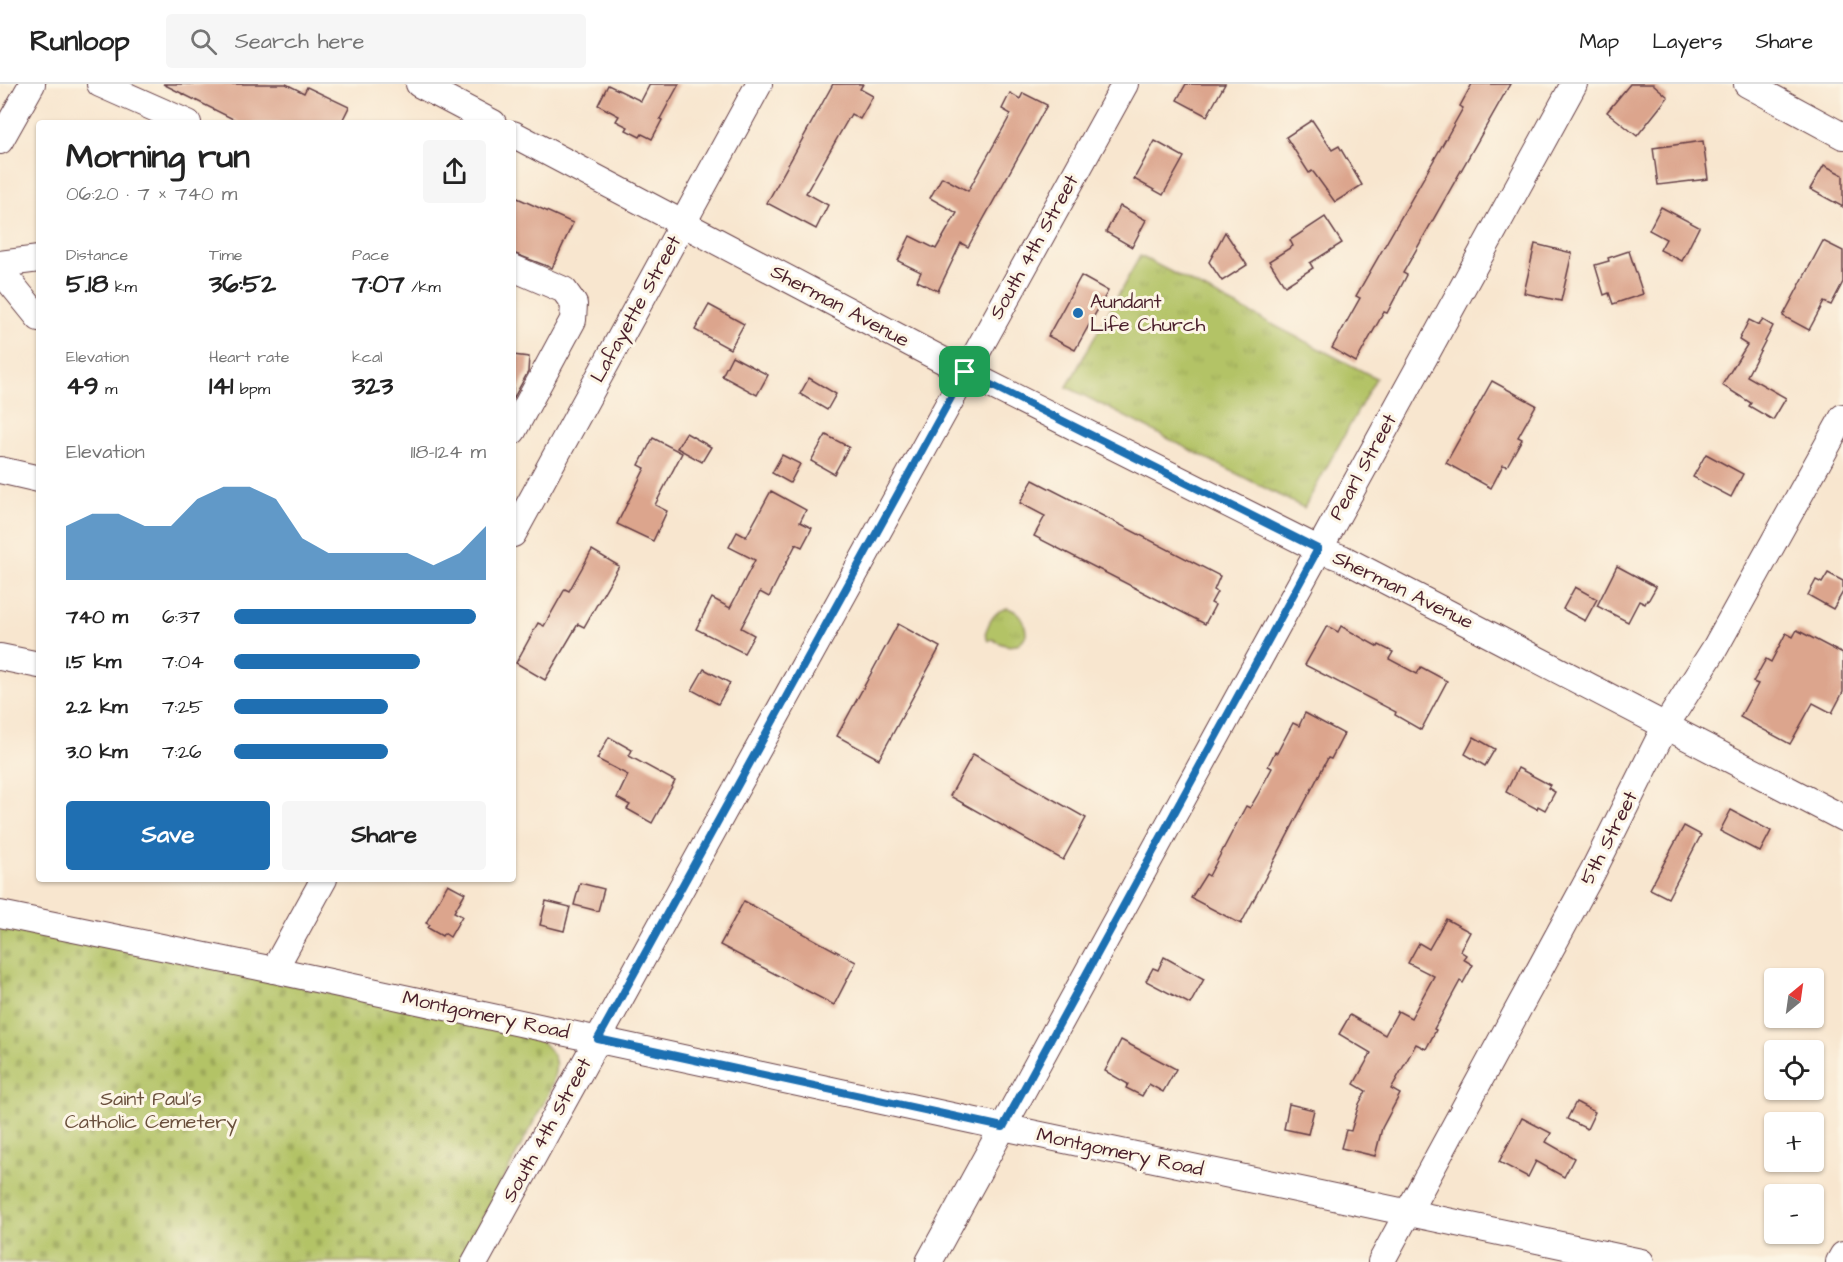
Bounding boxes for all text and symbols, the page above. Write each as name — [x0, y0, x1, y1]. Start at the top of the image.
search box — [166, 14, 586, 68]
text: Runloop — [30, 22, 130, 61]
icon: search — [187, 25, 220, 58]
text: Search here — [235, 26, 365, 57]
text: Map — [1579, 27, 1619, 56]
text: Layers — [1652, 27, 1722, 56]
text: Share — [1755, 27, 1813, 56]
text: Morning run — [66, 134, 250, 180]
button: share — [423, 140, 486, 203]
street label: South 4th Street — [983, 170, 1085, 324]
text: 06:20 · 7 × 740 m — [66, 180, 237, 208]
street label: Lafayette Street — [584, 230, 689, 388]
text: Distance — [66, 244, 128, 266]
text: Time — [209, 244, 243, 266]
text: Pace — [352, 244, 389, 266]
street label: Sherman Avenue — [766, 258, 914, 354]
text: 5.18 — [66, 266, 108, 302]
text: 36:52 — [209, 266, 276, 302]
text: 7:07 — [352, 266, 405, 302]
text: km — [108, 276, 137, 298]
text: /km — [405, 276, 441, 298]
place label: Aundant Life Church — [1090, 288, 1205, 339]
marker: Aundant Life Church — [1071, 306, 1085, 320]
text: Elevation — [66, 346, 129, 368]
text: Heart rate — [209, 346, 289, 368]
text: kcal — [352, 346, 383, 368]
pin — [939, 346, 990, 397]
icon: arrive — [948, 355, 981, 388]
text: 49 — [66, 368, 99, 404]
text: 141 — [209, 368, 233, 404]
text: 323 — [352, 368, 393, 404]
text: m — [99, 378, 117, 400]
text: bpm — [233, 378, 270, 400]
street label: Pearl Street — [1322, 409, 1404, 525]
text: Elevation — [66, 438, 145, 466]
text: 118–124 m — [411, 438, 486, 466]
street label: Sherman Avenue — [1328, 544, 1478, 636]
text: 740 m — [66, 603, 128, 631]
text: 6:37 — [162, 603, 200, 631]
text: 1.5 km — [66, 648, 121, 676]
text: 7:04 — [162, 648, 204, 676]
text: 2.2 km — [66, 693, 128, 721]
text: 7:25 — [162, 693, 203, 721]
text: 3.0 km — [66, 738, 127, 766]
text: 7:26 — [162, 738, 202, 766]
street label: 5th Street — [1573, 786, 1645, 890]
button: Save — [66, 801, 270, 870]
button: Share — [282, 801, 486, 870]
north arrow — [1764, 968, 1824, 1028]
map controls — [1764, 968, 1824, 1244]
street label: Montgomery Road — [400, 984, 572, 1047]
button: locate — [1764, 1040, 1824, 1100]
street label: South 4th Street — [496, 1053, 598, 1207]
park label: Saint Paul's Catholic Cemetery — [65, 1085, 237, 1137]
button: + — [1764, 1112, 1824, 1172]
street label: Montgomery Road — [1034, 1121, 1206, 1184]
button: − — [1764, 1184, 1824, 1244]

